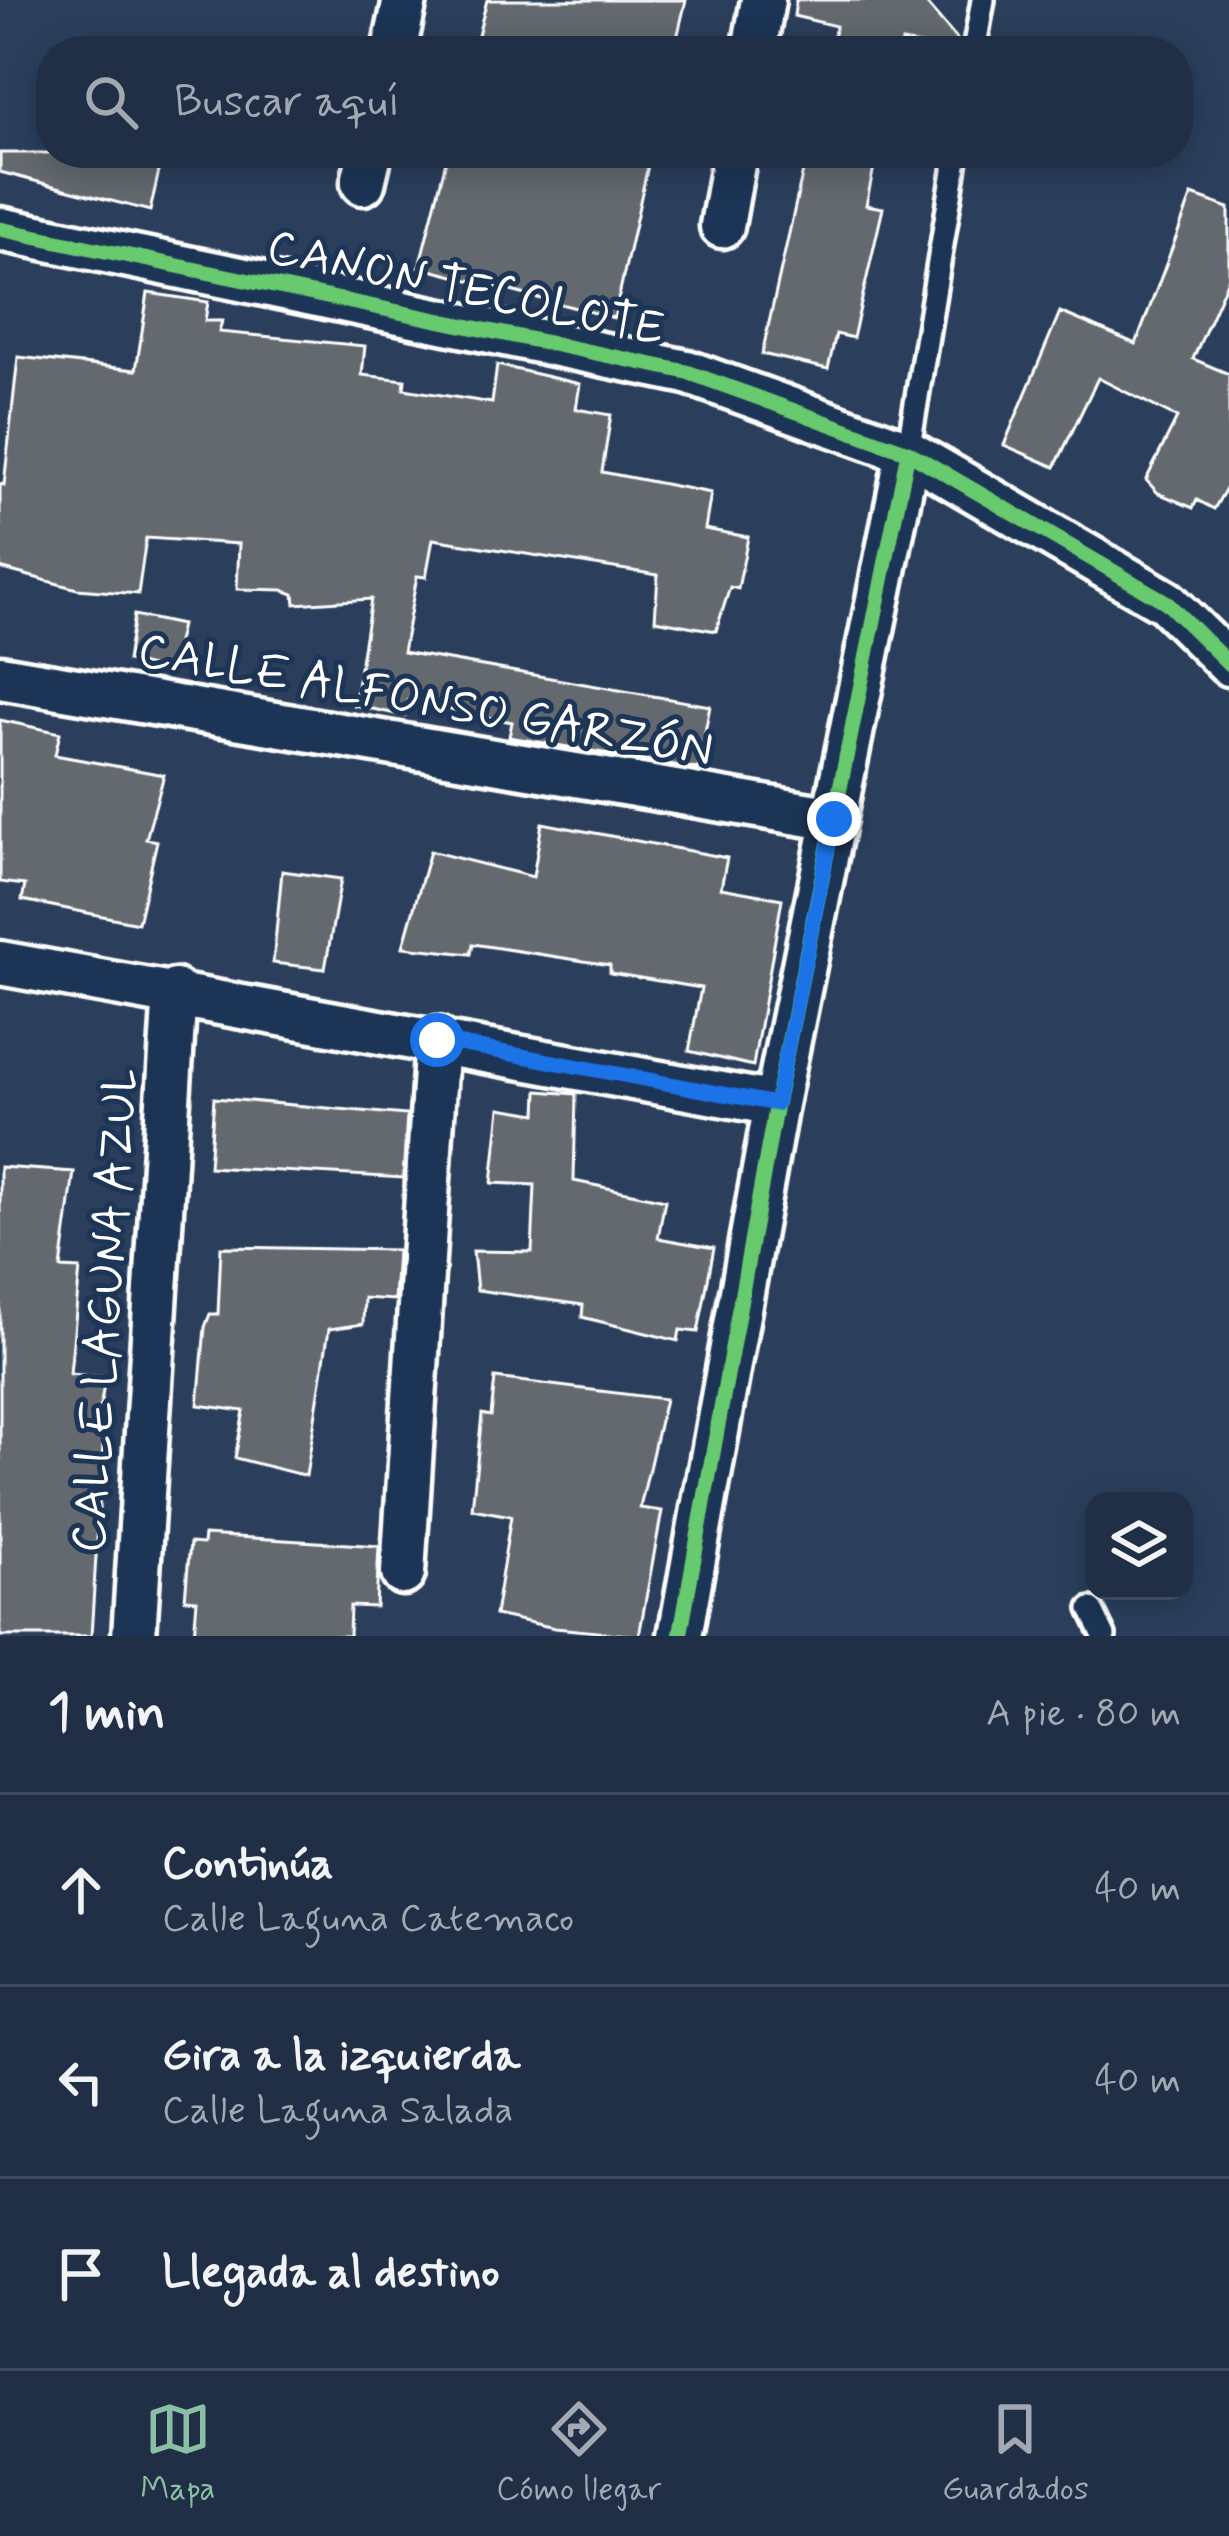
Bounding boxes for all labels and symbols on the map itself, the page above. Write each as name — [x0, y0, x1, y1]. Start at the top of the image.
street label: CANON TECOLOTE — [261, 217, 670, 362]
street label: CALLE ALFONSO GARZÓN — [133, 620, 718, 783]
route end — [807, 792, 861, 846]
route start — [410, 1013, 464, 1067]
street label: CALLE LAGUNA AZUL — [58, 1065, 155, 1555]

